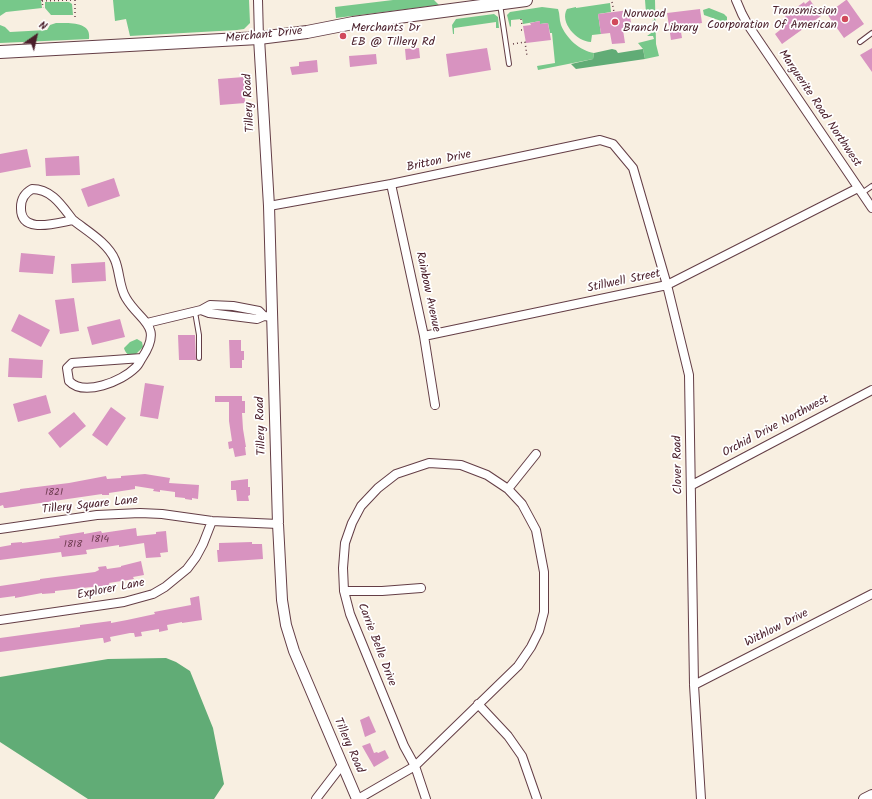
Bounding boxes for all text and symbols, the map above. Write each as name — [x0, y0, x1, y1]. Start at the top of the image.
place label: Transmission Coorporation Of American — [707, 5, 837, 33]
place label: Norwood Branch Library — [623, 8, 698, 36]
marker: Transmission Coorporation Of American — [840, 14, 850, 24]
north arrow — [16, 16, 56, 56]
text: N — [35, 17, 51, 35]
marker: Norwood Branch Library — [610, 17, 620, 27]
place label: Merchants Dr EB @ Tillery Rd — [351, 22, 435, 50]
street label: Merchant Drive — [225, 25, 303, 47]
marker: Merchants Dr EB @ Tillery Rd — [338, 31, 348, 41]
street label: Marguerite Road Northwest — [774, 48, 864, 170]
street label: Tillery Road — [241, 73, 259, 133]
street label: Britton Drive — [406, 148, 472, 176]
street label: Rainbow Avenue — [411, 250, 443, 334]
street label: Stillwell Street — [586, 267, 662, 297]
street label: Orchid Drive Northwest — [720, 393, 832, 461]
street label: Tillery Road — [254, 396, 270, 456]
street label: Clover Road — [671, 435, 687, 495]
house number: 1821 — [45, 487, 63, 499]
street label: Tillery Square Lane — [41, 494, 139, 518]
house number: 1814 — [91, 534, 109, 546]
house number: 1818 — [64, 539, 82, 551]
street label: Explorer Lane — [76, 576, 146, 604]
street label: Carrie Belle Drive — [354, 601, 398, 689]
street label: Withlow Drive — [743, 607, 811, 651]
street label: Tillery Road — [329, 716, 367, 776]

